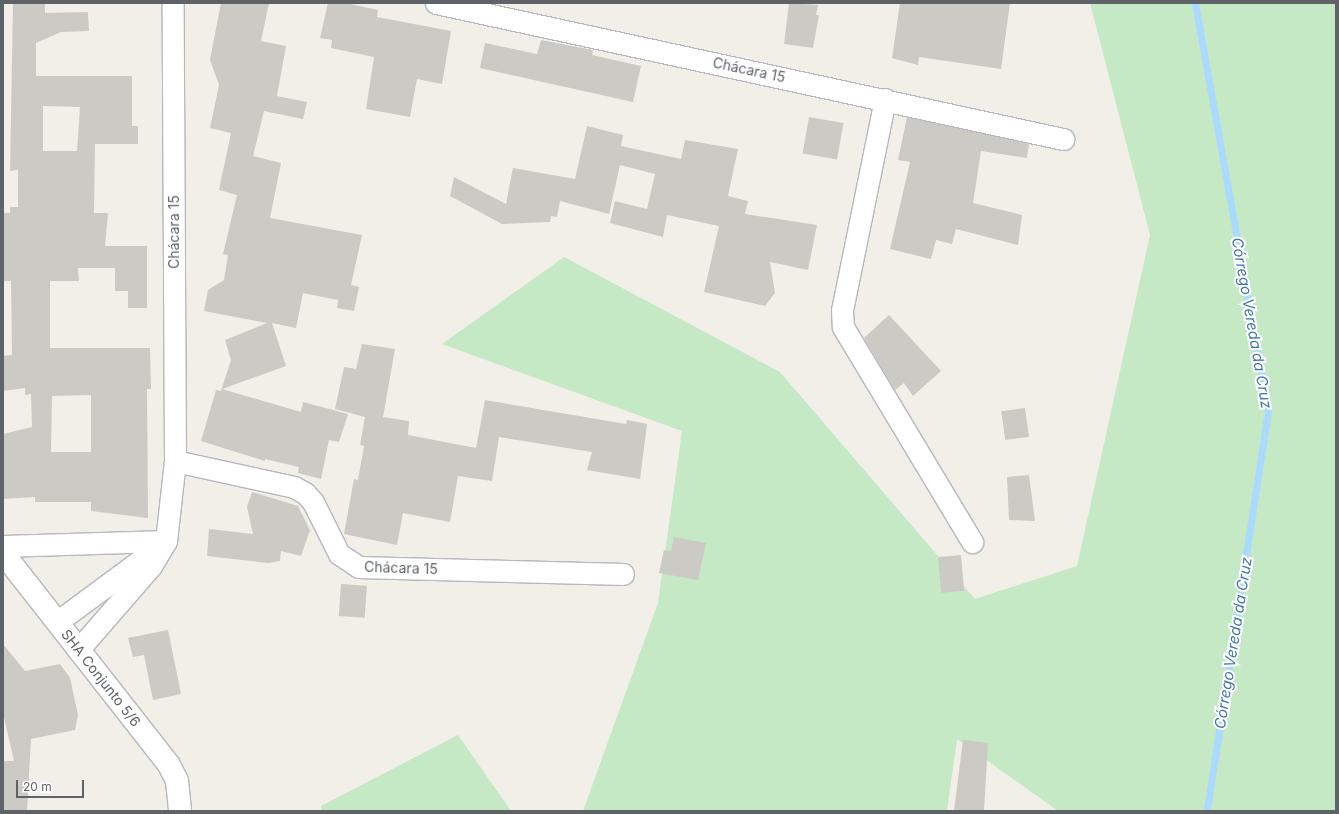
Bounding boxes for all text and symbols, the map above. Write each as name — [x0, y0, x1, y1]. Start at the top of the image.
street label: Chácara 15 — [711, 54, 787, 86]
street label: Chácara 15 — [166, 195, 182, 269]
water label: Córrego Vereda da Cruz — [1228, 236, 1276, 410]
water label: Córrego Vereda da Cruz — [1211, 556, 1255, 730]
street label: Chácara 15 — [364, 558, 438, 578]
street label: SHA Conjunto 5/6 — [58, 626, 144, 730]
scale bar — [18, 772, 86, 798]
text: 20 m — [23, 779, 52, 794]

